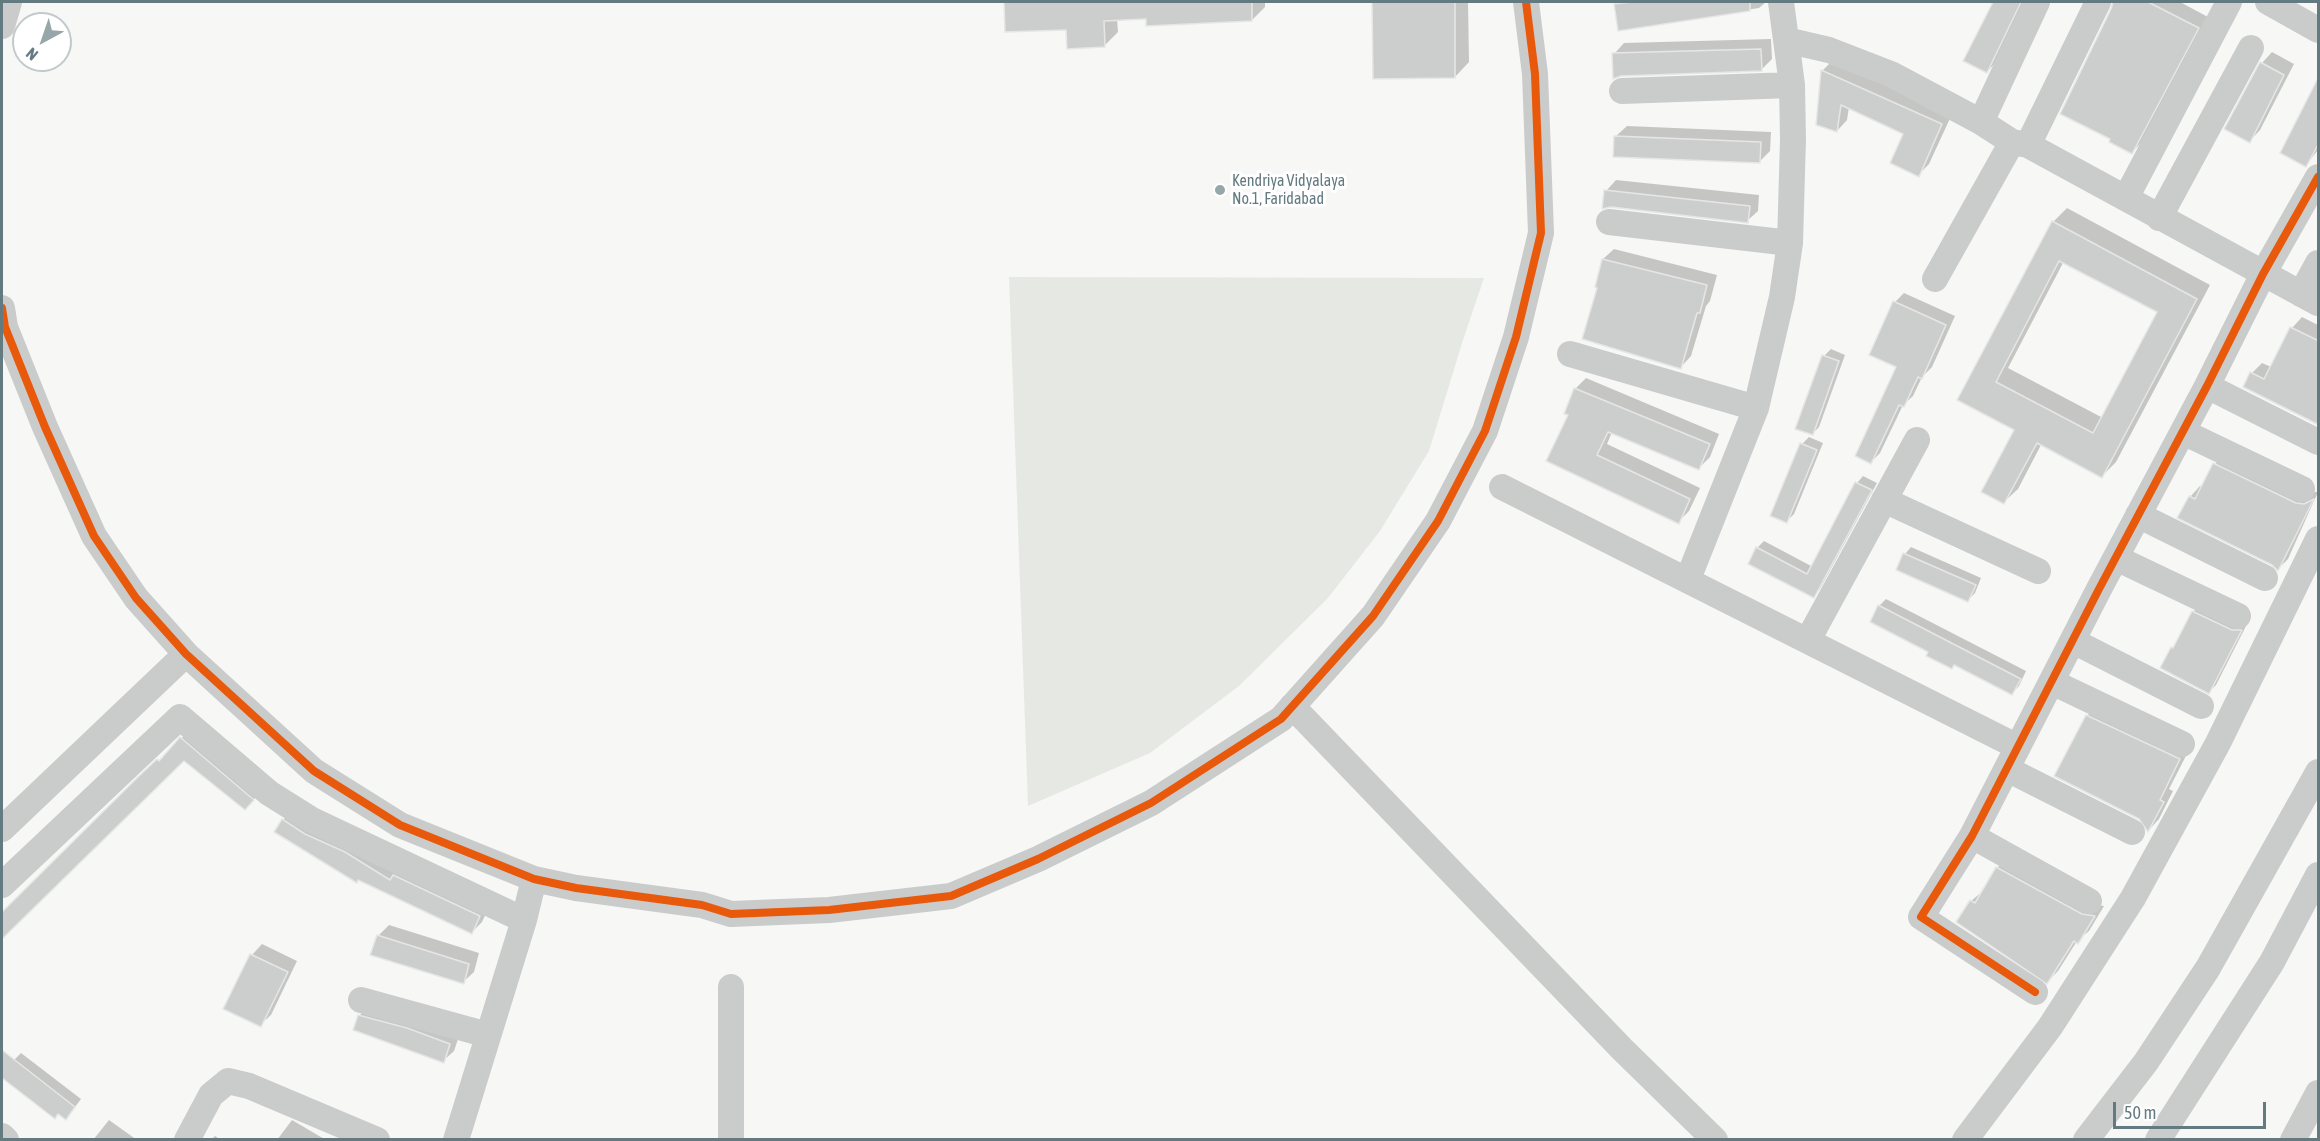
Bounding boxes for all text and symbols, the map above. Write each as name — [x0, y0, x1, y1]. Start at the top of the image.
north arrow — [12, 12, 72, 72]
text: N — [22, 44, 41, 64]
place label: Kendriya Vidyalaya No.1, Faridabad — [1232, 171, 1345, 209]
marker: Kendriya Vidyalaya No.1, Faridabad — [1213, 183, 1227, 197]
scale bar — [2116, 1090, 2269, 1128]
text: 50 m — [2124, 1102, 2156, 1123]

